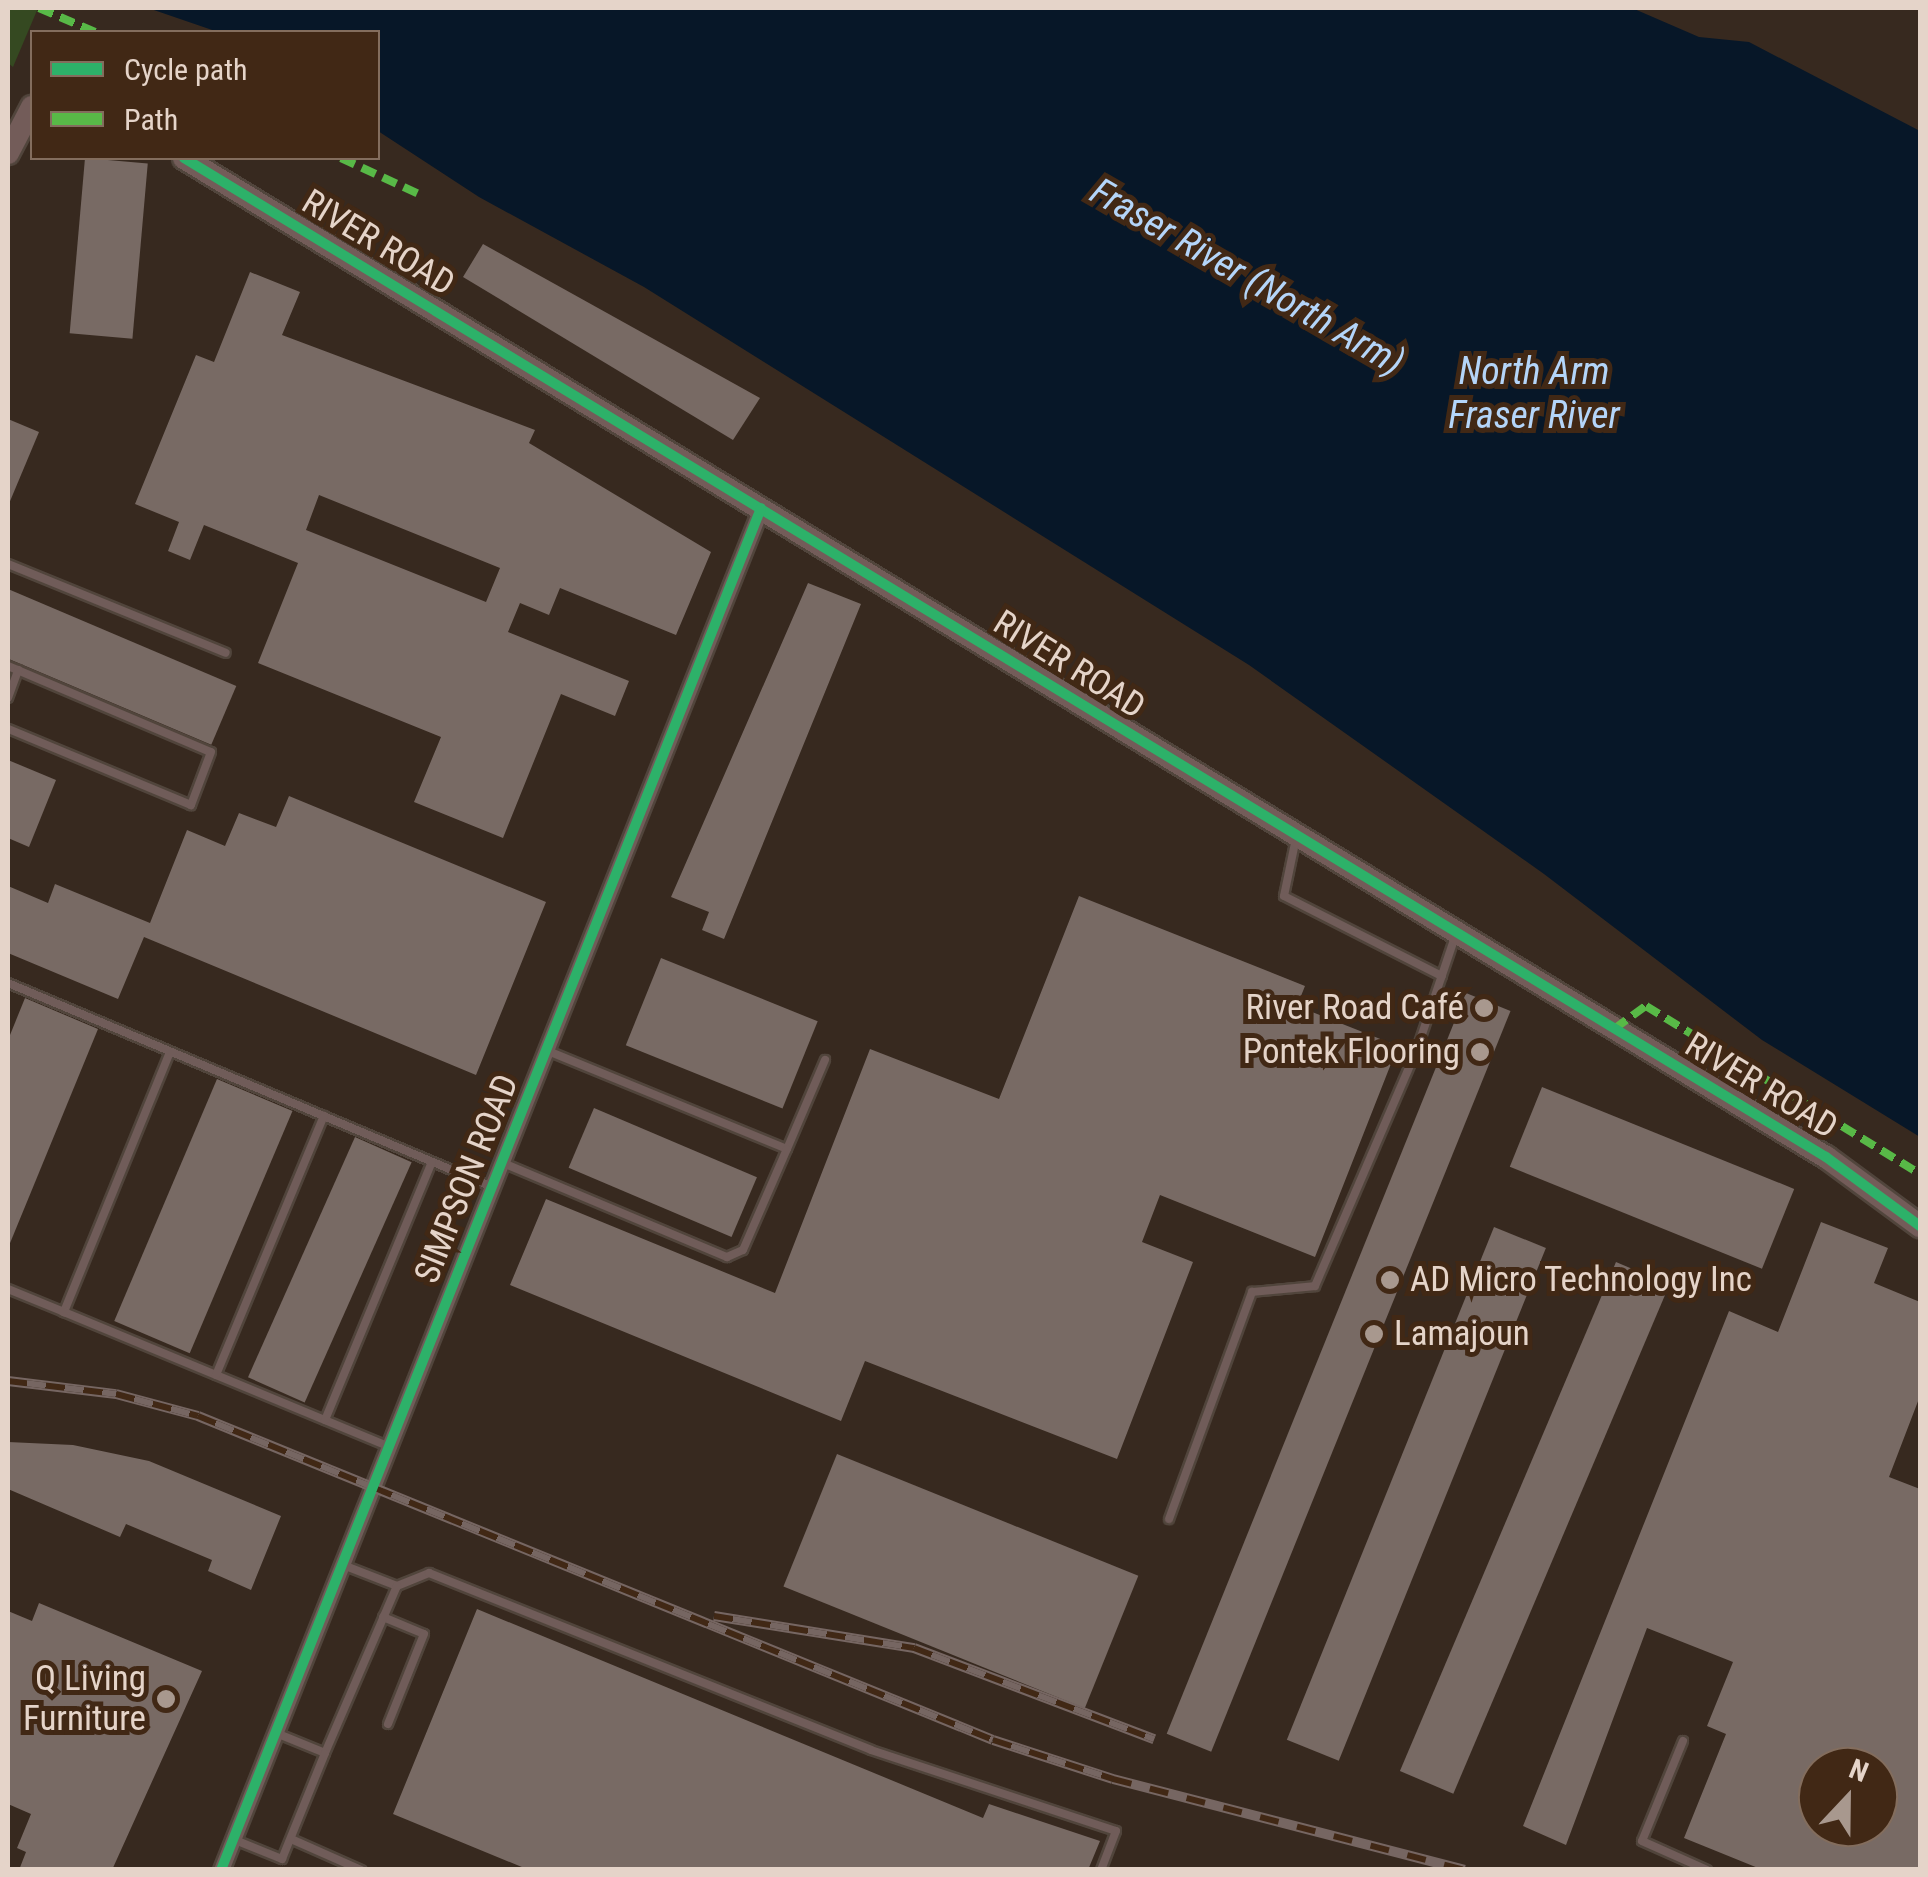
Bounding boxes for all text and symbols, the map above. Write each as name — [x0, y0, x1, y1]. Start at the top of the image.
legend — [30, 30, 380, 160]
text: Cycle path — [124, 52, 248, 87]
text: Path — [124, 102, 178, 137]
water label: Fraser River (North Arm) — [1082, 169, 1412, 385]
street label: RIVER ROAD — [294, 181, 462, 305]
water label: North Arm Fraser River — [1448, 349, 1620, 438]
street label: RIVER ROAD — [986, 602, 1152, 728]
place label: River Road Café — [1246, 987, 1464, 1029]
marker: River Road Café — [1473, 997, 1495, 1019]
street label: RIVER ROAD — [1677, 1024, 1845, 1148]
place label: Pontek Flooring — [1243, 1031, 1460, 1073]
marker: Pontek Flooring — [1469, 1041, 1491, 1063]
street label: SIMPSON ROAD — [406, 1069, 528, 1289]
place label: AD Micro Technology Inc — [1410, 1259, 1753, 1301]
marker: AD Micro Technology Inc — [1379, 1269, 1401, 1291]
place label: Lamajoun — [1394, 1313, 1530, 1355]
marker: Lamajoun — [1363, 1323, 1385, 1345]
place label: Q Living Furniture — [23, 1658, 146, 1740]
marker: Q Living Furniture — [155, 1688, 177, 1710]
north arrow — [1798, 1747, 1898, 1847]
text: N — [1845, 1752, 1873, 1789]

